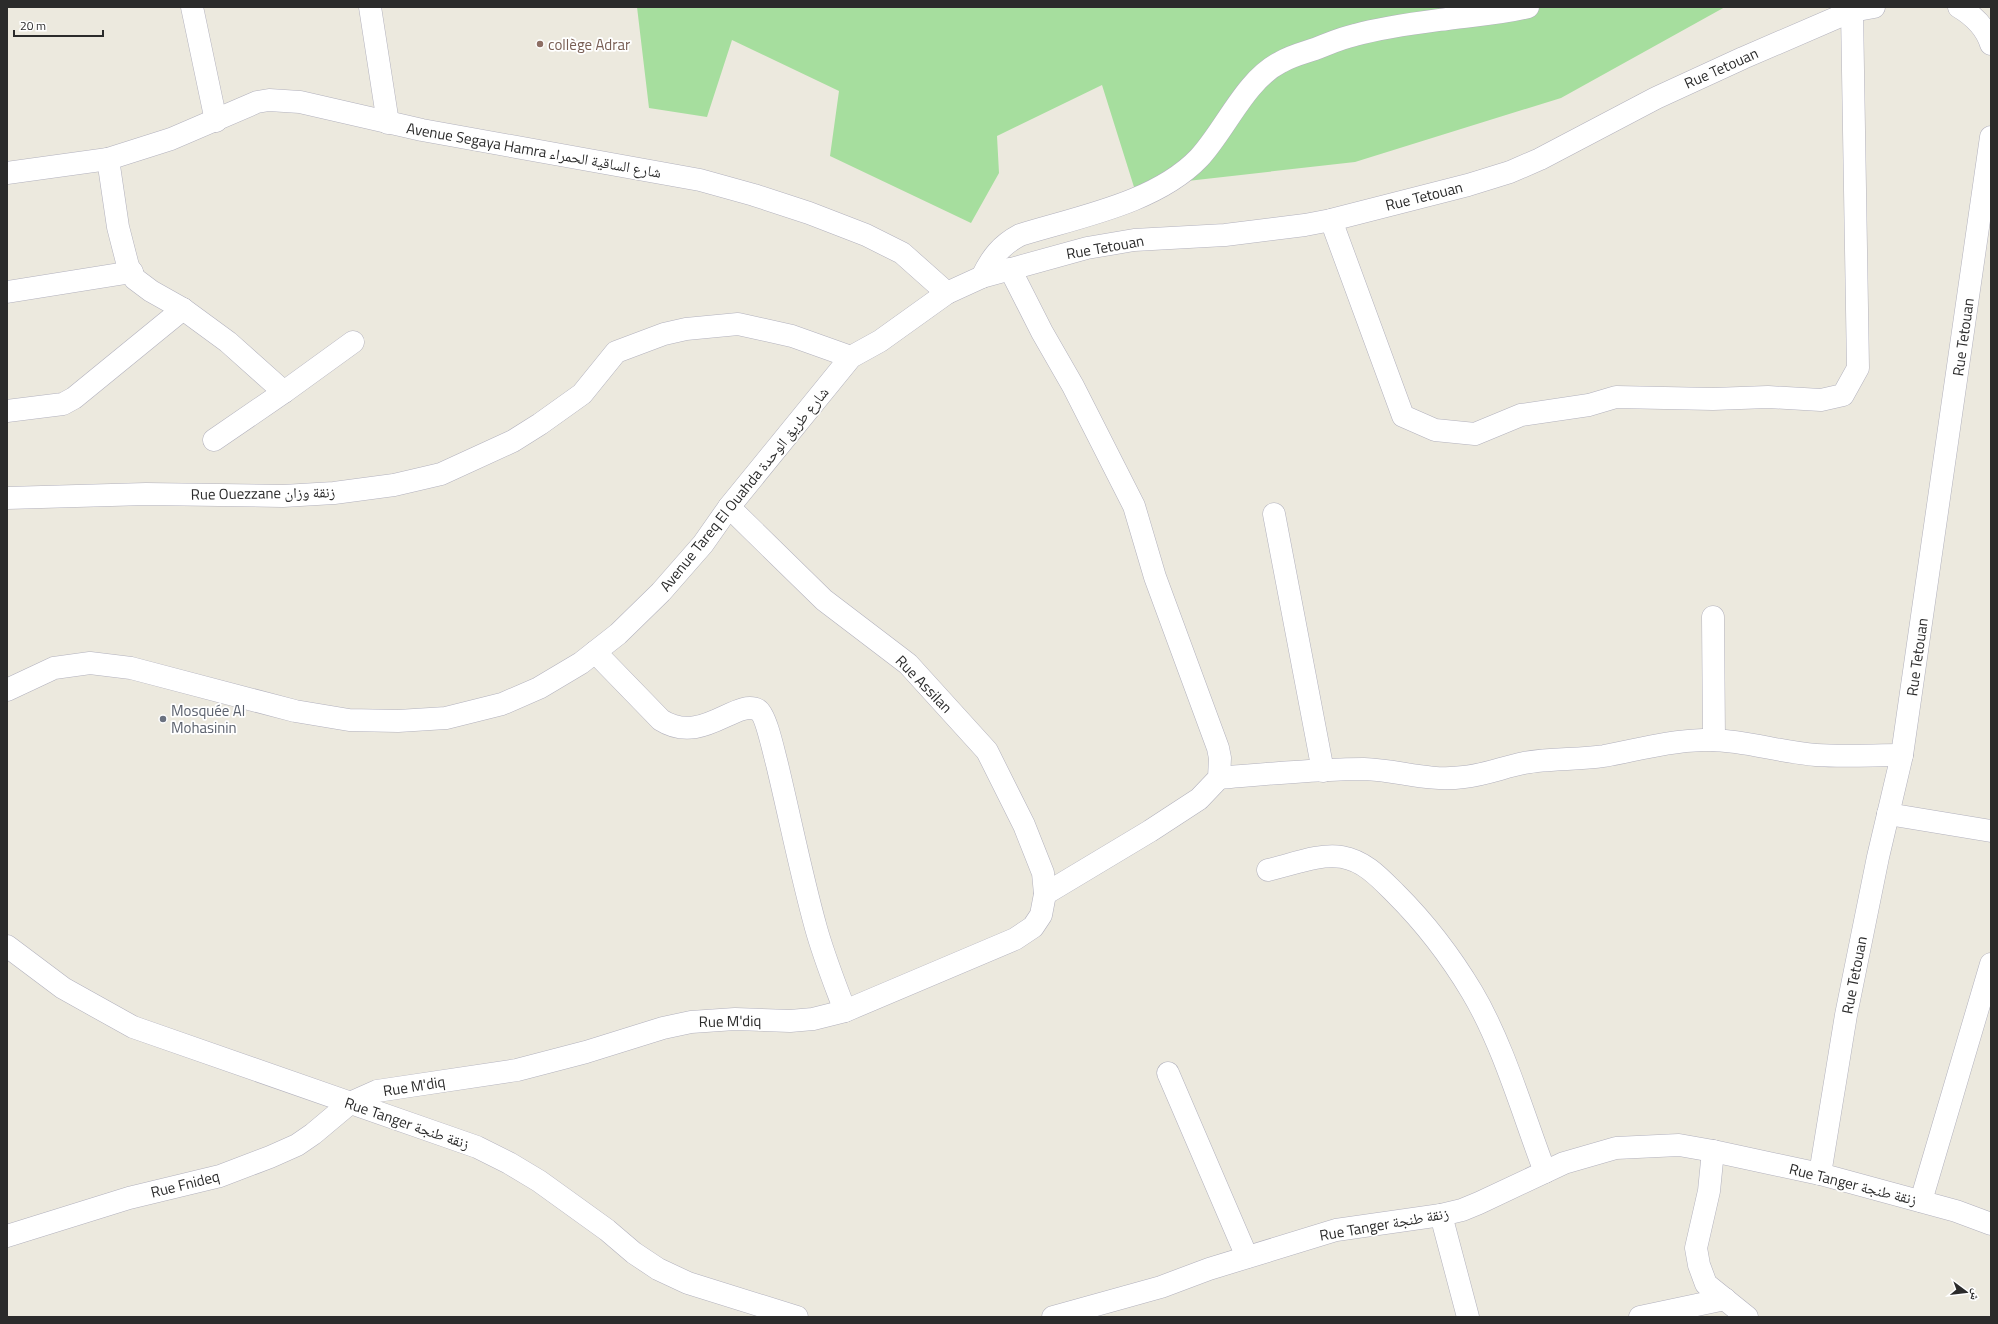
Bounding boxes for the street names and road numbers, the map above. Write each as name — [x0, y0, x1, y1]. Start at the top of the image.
street label: Rue Tetouan — [1680, 41, 1762, 95]
street label: Avenue Segaya Hamra شارع الساقية الحمراء — [405, 116, 663, 184]
street label: Rue Tetouan — [1383, 175, 1465, 217]
street label: Rue Tetouan — [1064, 229, 1146, 265]
street label: Rue Tetouan — [1946, 296, 1980, 378]
street label: Avenue Tareq El Ouahda شارع طريق الوحدة — [654, 382, 834, 596]
street label: Rue Ouezzane زنقة وزان — [191, 480, 336, 506]
street label: Rue Tetouan — [1900, 616, 1934, 698]
street label: Rue Assilan — [890, 650, 958, 718]
street label: Rue Tetouan — [1835, 934, 1873, 1016]
street label: Rue M'diq — [699, 1009, 761, 1033]
street label: Rue M'diq — [381, 1070, 447, 1102]
street label: Rue Tanger زنقة طنجة — [341, 1091, 473, 1155]
street label: Rue Tanger زنقة طنجة — [1787, 1157, 1919, 1211]
street label: Rue Fnideq — [148, 1164, 222, 1204]
street label: Rue Tanger زنقة طنجة — [1318, 1201, 1451, 1247]

